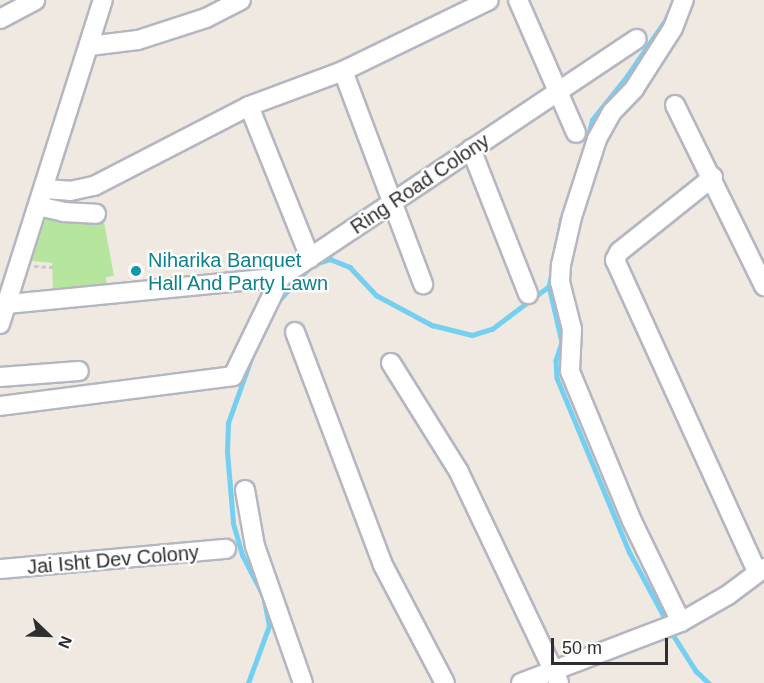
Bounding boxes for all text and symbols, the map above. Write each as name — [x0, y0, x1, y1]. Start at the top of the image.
street label: Ring Road Colony — [346, 129, 494, 239]
place label: Niharika Banquet Hall And Party Lawn — [148, 248, 329, 295]
marker: Niharika Banquet Hall And Party Lawn — [129, 264, 143, 278]
street label: Jai Isht Dev Colony — [26, 541, 200, 579]
north arrow — [18, 605, 78, 665]
scale bar — [554, 626, 671, 664]
text: N — [55, 634, 75, 651]
text: 50 m — [562, 638, 602, 658]

